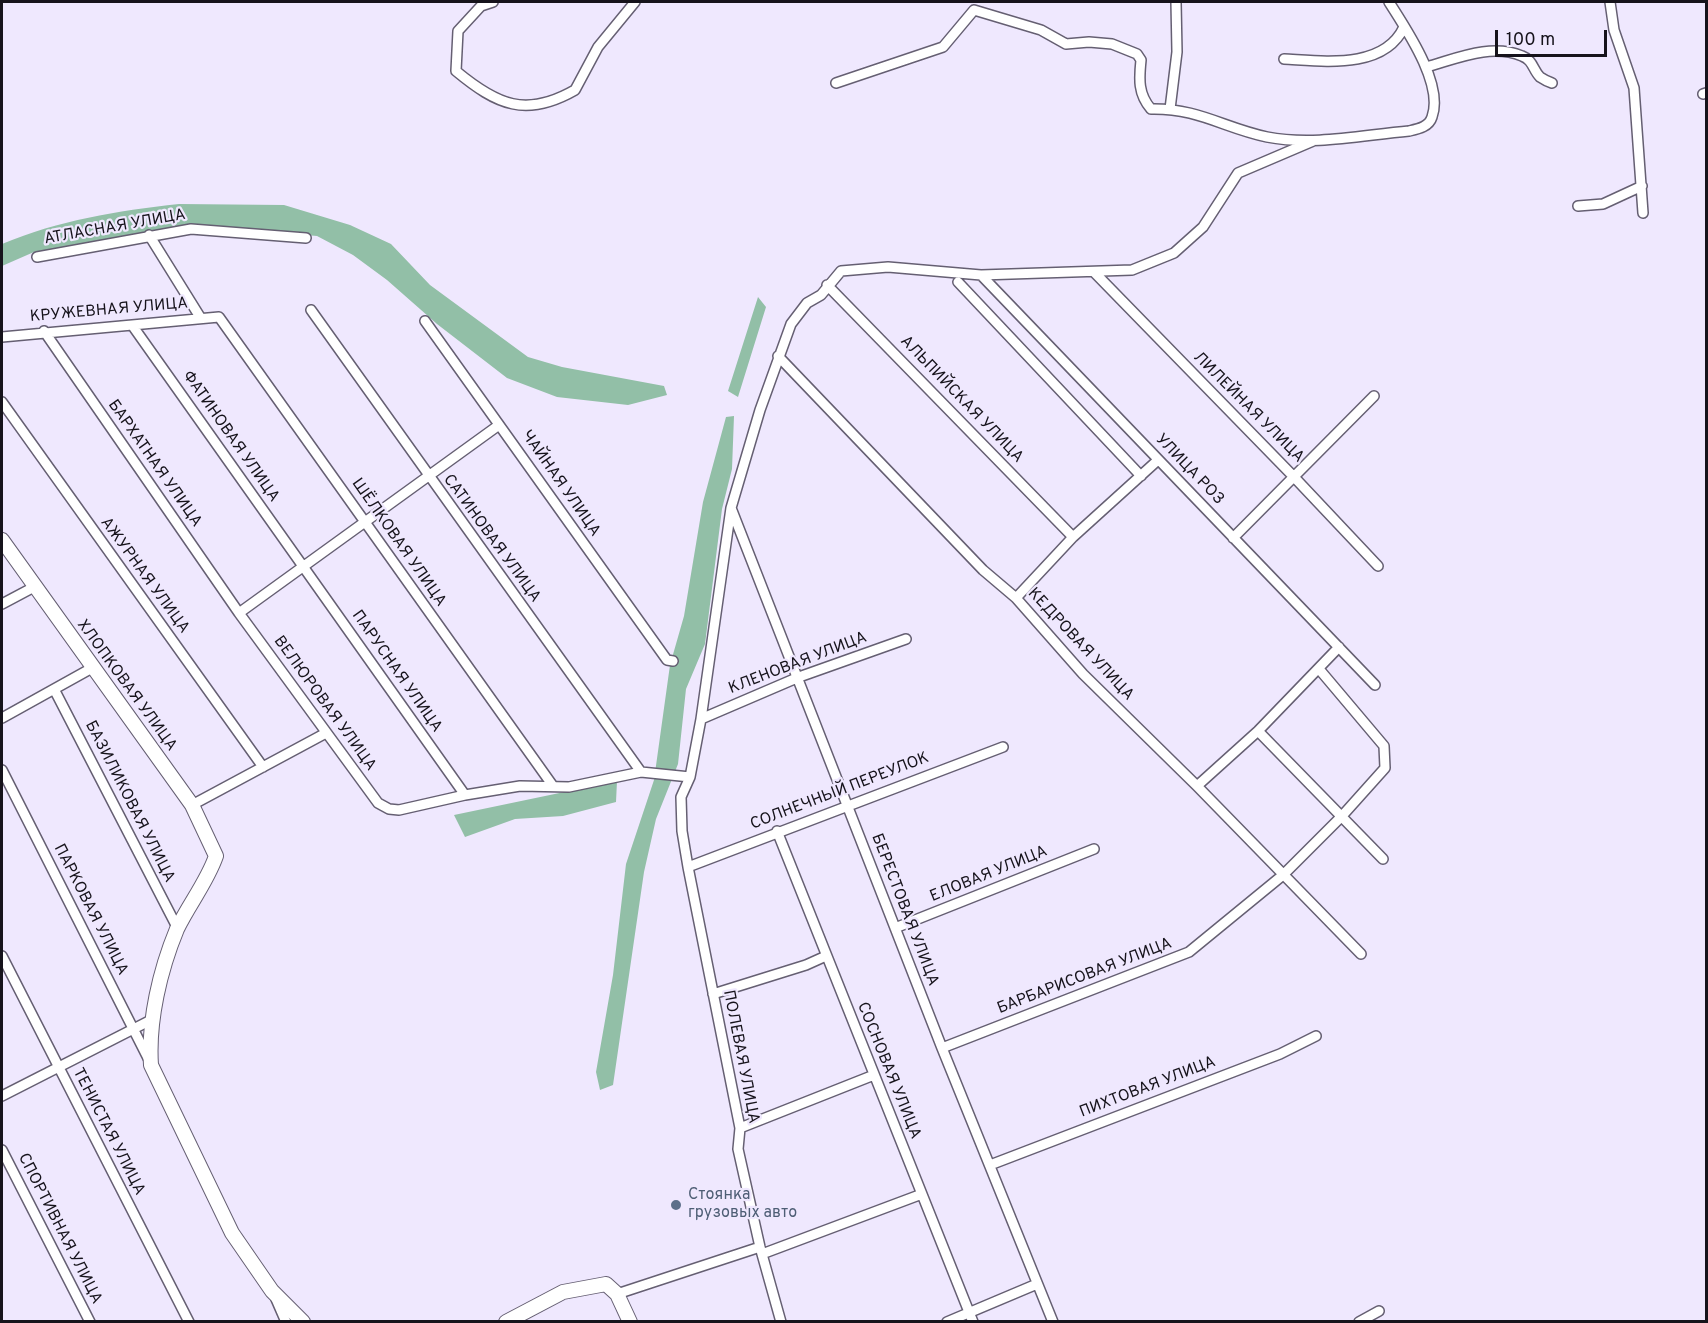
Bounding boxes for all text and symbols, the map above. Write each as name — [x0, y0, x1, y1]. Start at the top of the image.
scale bar — [1498, 18, 1610, 56]
text: 100 m — [1506, 29, 1555, 52]
street label: АТЛАСНАЯ УЛИЦА — [43, 206, 187, 250]
street label: КРУЖЕВНАЯ УЛИЦА — [29, 295, 189, 327]
street label: АЛЬПИЙСКАЯ УЛИЦА — [895, 332, 1027, 468]
street label: ЛИЛЕЙНАЯ УЛИЦА — [1188, 348, 1308, 468]
street label: ФАТИНОВАЯ УЛИЦА — [177, 368, 283, 506]
street label: БАРХАТНАЯ УЛИЦА — [103, 397, 205, 531]
street label: ЧАЙНАЯ УЛИЦА — [516, 427, 604, 541]
street label: УЛИЦА РОЗ — [1151, 431, 1227, 509]
street label: САТИНОВАЯ УЛИЦА — [438, 471, 544, 607]
street label: ШЁЛКОВАЯ УЛИЦА — [347, 475, 449, 611]
street label: АЖУРНАЯ УЛИЦА — [95, 514, 193, 638]
street label: КЕДРОВАЯ УЛИЦА — [1023, 585, 1137, 705]
street label: ПАРУСНАЯ УЛИЦА — [347, 607, 445, 737]
street label: ХЛОПКОВАЯ УЛИЦА — [72, 617, 180, 755]
street label: КЛЕНОВАЯ УЛИЦА — [726, 629, 870, 699]
street label: ВЕЛЮРОВАЯ УЛИЦА — [269, 633, 379, 775]
street label: БАЗИЛИКОВАЯ УЛИЦА — [80, 718, 178, 886]
street label: СОЛНЕЧНЫЙ ПЕРЕУЛОК — [748, 749, 932, 835]
street label: БЕРЕСТОВАЯ УЛИЦА — [866, 831, 942, 989]
street label: ПАРКОВАЯ УЛИЦА — [49, 841, 131, 979]
street label: ЕЛОВАЯ УЛИЦА — [927, 843, 1051, 907]
street label: БАРБАРИСОВАЯ УЛИЦА — [995, 935, 1175, 1019]
street label: ПОЛЕВАЯ УЛИЦА — [718, 989, 762, 1125]
street label: СОСНОВАЯ УЛИЦА — [852, 1000, 924, 1142]
street label: ПИХТОВАЯ УЛИЦА — [1077, 1053, 1219, 1123]
street label: ТЕНИСТАЯ УЛИЦА — [68, 1065, 148, 1199]
street label: СПОРТИВНАЯ УЛИЦА — [13, 1151, 105, 1307]
place label: Стоянка грузовых авто — [688, 1186, 797, 1224]
marker: Стоянка грузовых авто — [669, 1198, 683, 1212]

